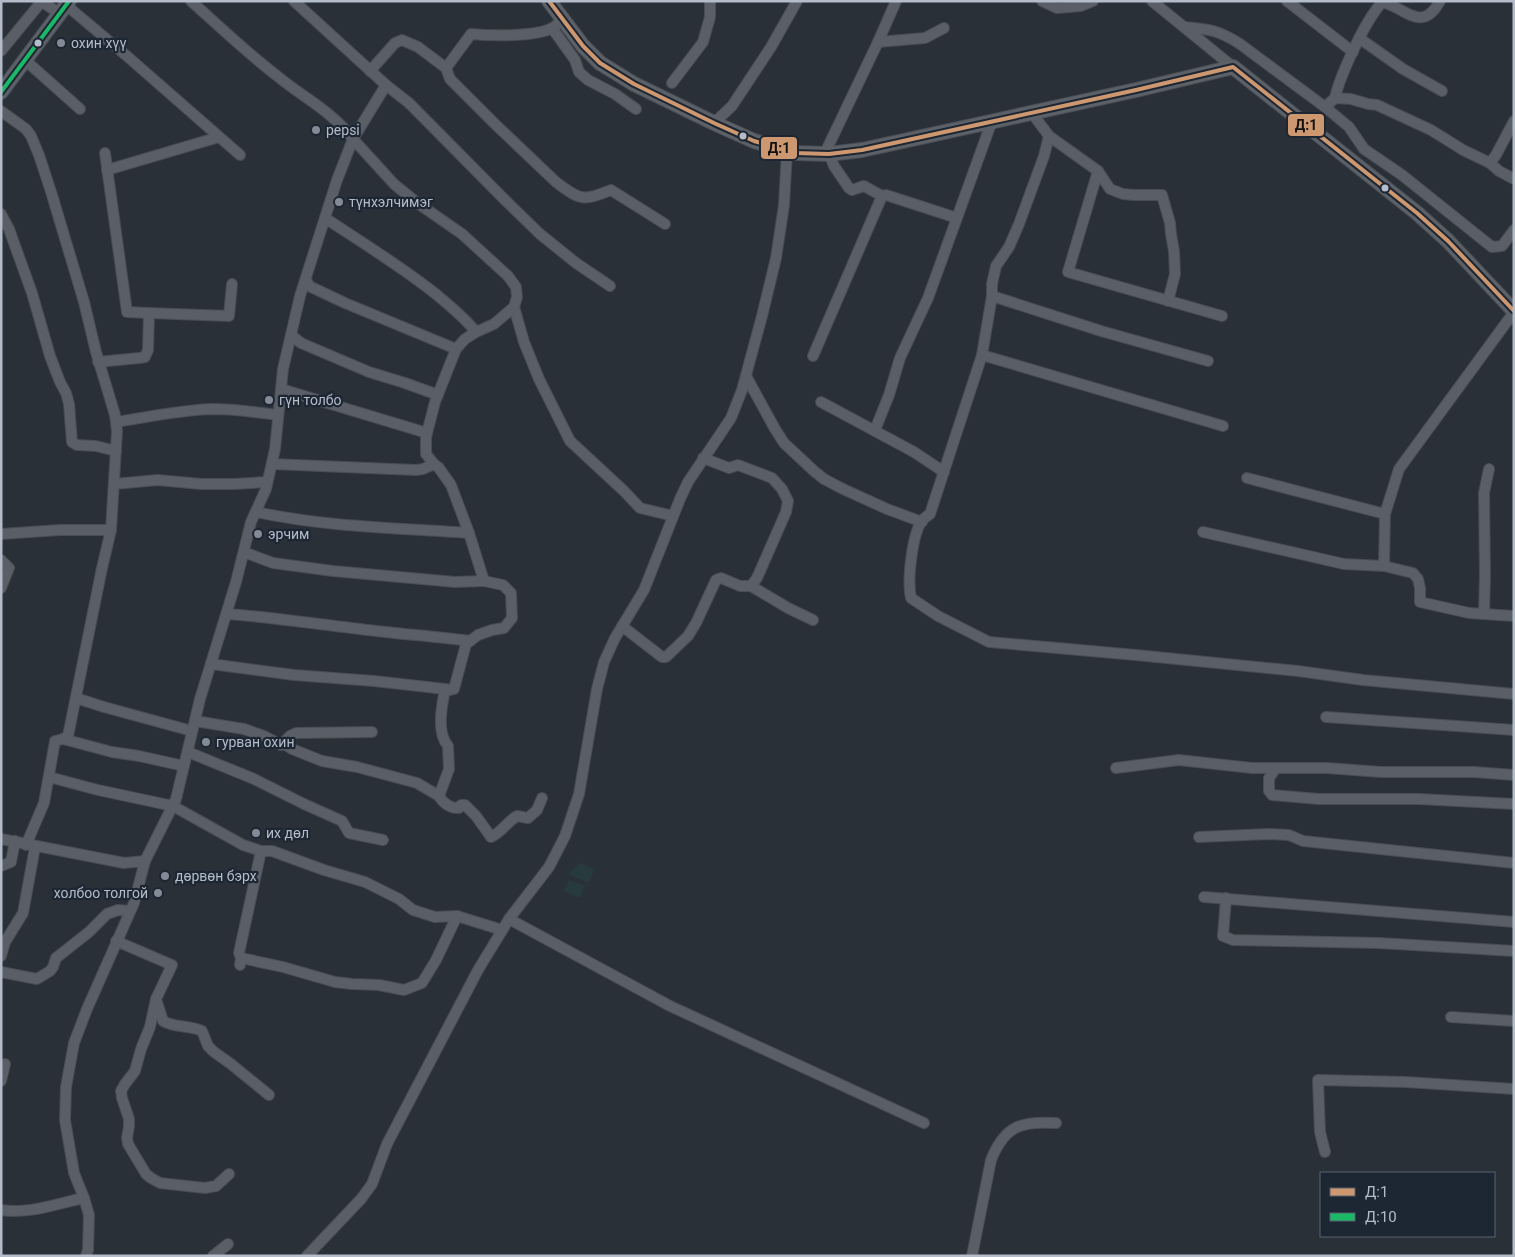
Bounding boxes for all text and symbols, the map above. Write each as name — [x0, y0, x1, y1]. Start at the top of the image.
place label: охин хүү — [71, 35, 126, 51]
marker: охин хүү — [55, 37, 67, 49]
unlabelled marker — [33, 38, 43, 48]
line badge: Д:1 — [1287, 113, 1325, 137]
text: Д:1 — [1295, 117, 1317, 133]
place label: pepsi — [326, 122, 360, 138]
marker: pepsi — [310, 124, 322, 136]
unlabelled marker — [738, 131, 748, 141]
line badge: Д:1 — [760, 136, 798, 160]
text: Д:1 — [768, 140, 790, 156]
unlabelled marker — [1380, 183, 1390, 193]
place label: түнхэлчимэг — [349, 194, 433, 210]
marker: түнхэлчимэг — [333, 196, 345, 208]
place label: гүн толбо — [279, 392, 342, 408]
marker: гүн толбо — [263, 394, 275, 406]
place label: эрчим — [268, 526, 309, 542]
marker: эрчим — [252, 528, 264, 540]
place label: гурван охин — [216, 734, 294, 750]
marker: гурван охин — [200, 736, 212, 748]
place label: их дөл — [266, 825, 309, 841]
marker: их дөл — [250, 827, 262, 839]
place label: дөрвөн бэрх — [175, 868, 257, 884]
marker: дөрвөн бэрх — [159, 870, 171, 882]
place label: холбоо толгой — [54, 885, 148, 901]
marker: холбоо толгой — [152, 887, 164, 899]
legend — [1320, 1172, 1495, 1237]
text: Д:1 — [1365, 1183, 1388, 1201]
text: Д:10 — [1365, 1208, 1397, 1226]

